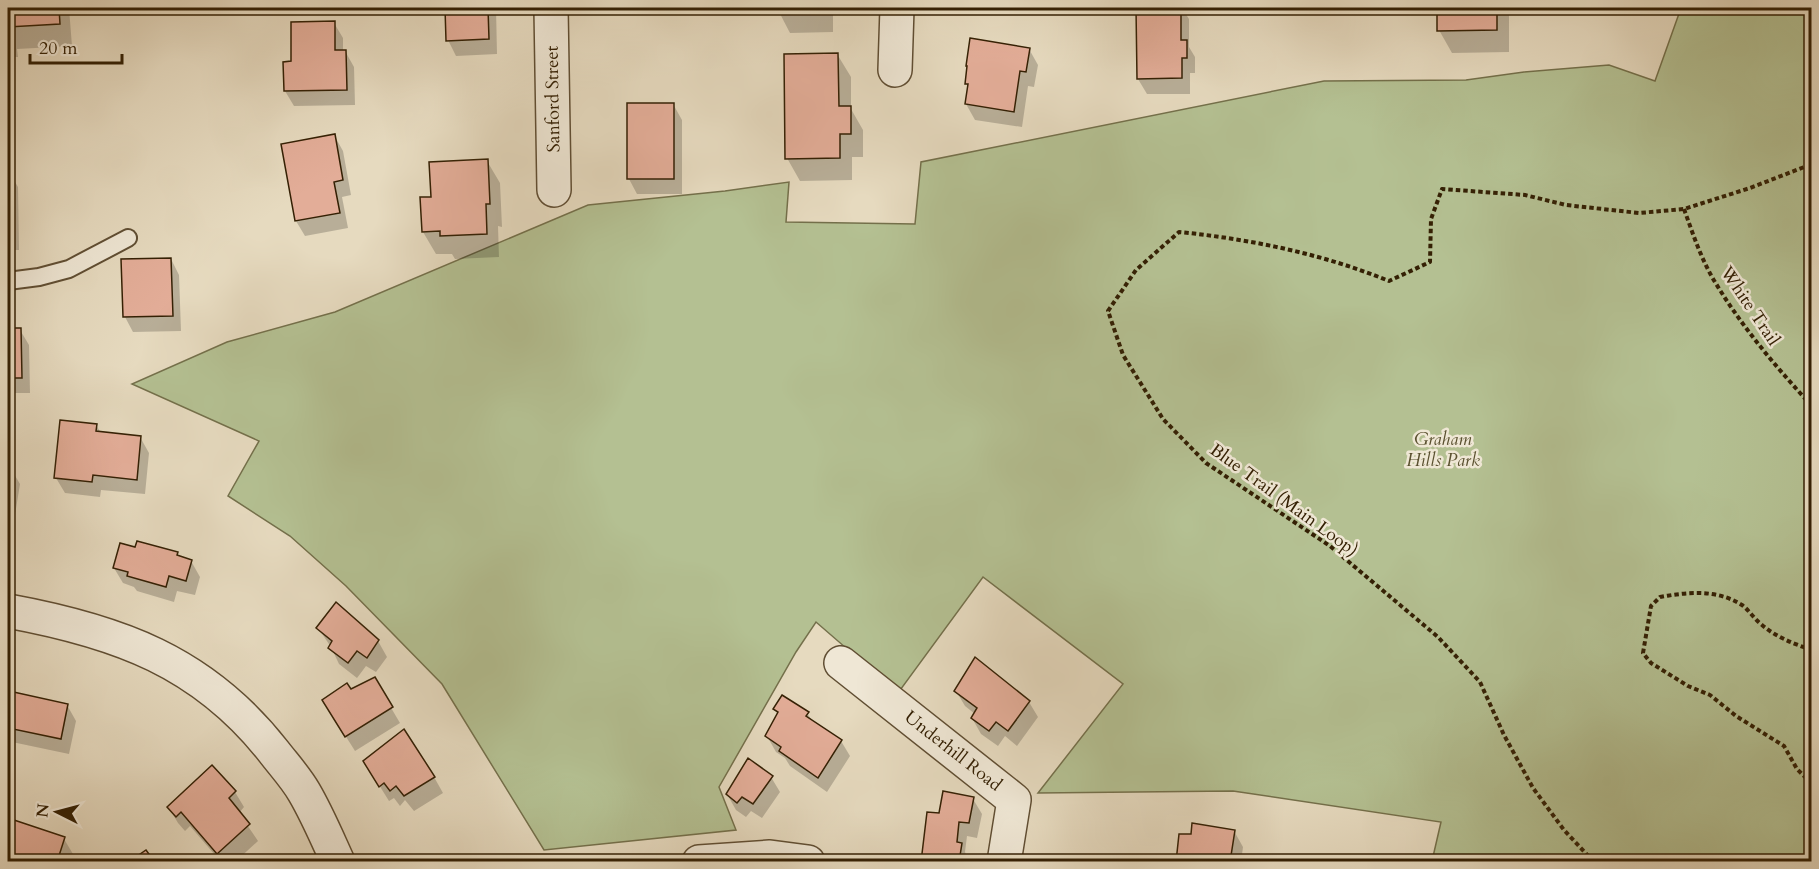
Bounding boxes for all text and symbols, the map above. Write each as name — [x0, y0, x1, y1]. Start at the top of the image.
scale bar — [30, 27, 122, 65]
text: 20 m — [39, 36, 78, 61]
street label: Sanford Street — [540, 45, 566, 152]
street label: White Trail — [1714, 261, 1786, 351]
park label: Graham Hills Park — [1406, 427, 1480, 473]
street label: Blue Trail (Main Loop) — [1205, 438, 1363, 562]
street label: Underhill Road — [899, 705, 1007, 797]
north arrow — [27, 782, 87, 842]
text: N — [31, 802, 55, 819]

